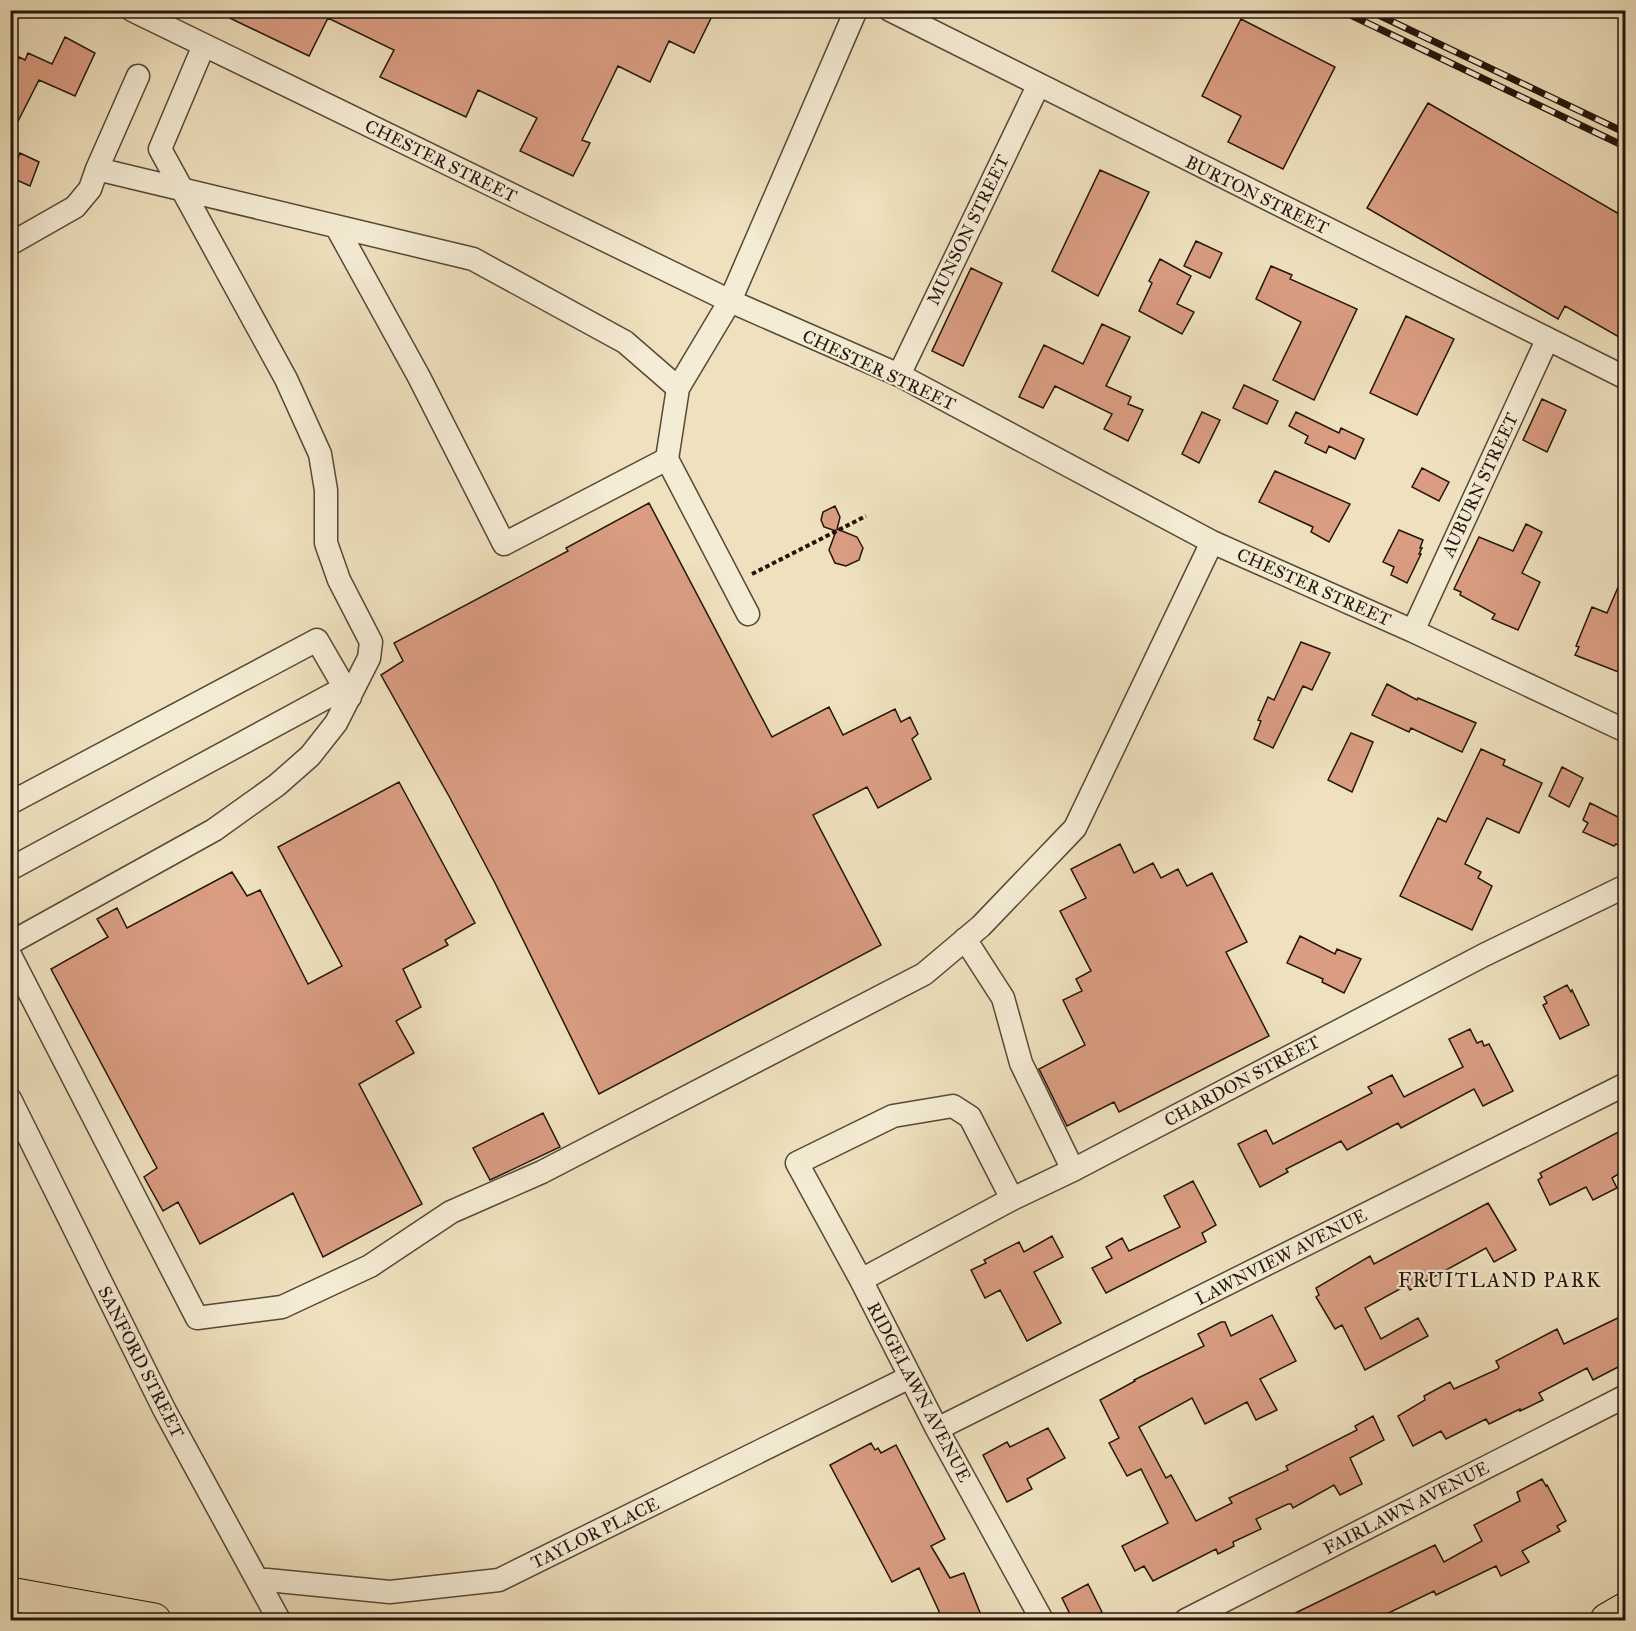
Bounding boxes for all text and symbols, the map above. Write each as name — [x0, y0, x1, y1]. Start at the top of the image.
street label: CHESTER STREET — [361, 115, 521, 207]
street label: MUNSON STREET — [922, 151, 1014, 309]
street label: BURTON STREET — [1182, 151, 1332, 239]
street label: CHESTER STREET — [799, 325, 959, 415]
street label: AUBURN STREET — [1436, 409, 1523, 562]
street label: CHESTER STREET — [1234, 543, 1394, 631]
street label: CHARDON STREET — [1160, 1031, 1324, 1131]
street label: LAWNVIEW AVENUE — [1191, 1204, 1371, 1310]
district label: FRUITLAND PARK — [1398, 1268, 1602, 1292]
street label: SANFORD STREET — [93, 1282, 189, 1442]
street label: RIDGELAWN AVENUE — [862, 1298, 976, 1486]
street label: FAIRLAWN AVENUE — [1319, 1457, 1493, 1559]
street label: TAYLOR PLACE — [527, 1492, 663, 1574]

